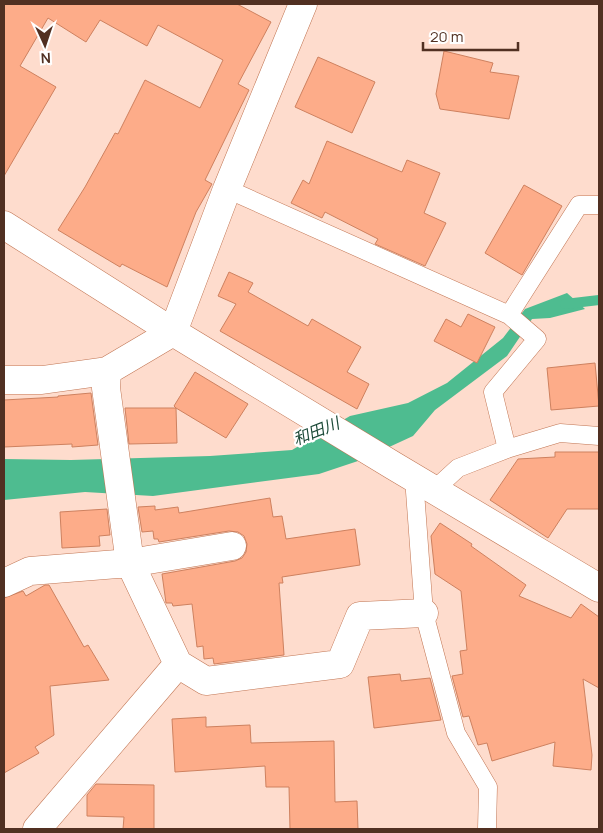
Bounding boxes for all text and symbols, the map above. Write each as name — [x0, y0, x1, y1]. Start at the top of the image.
north arrow — [20, 20, 70, 70]
scale bar — [423, 20, 518, 52]
text: 20 m — [430, 26, 463, 47]
text: N — [40, 49, 51, 68]
water label: 和田川 — [290, 411, 344, 450]

